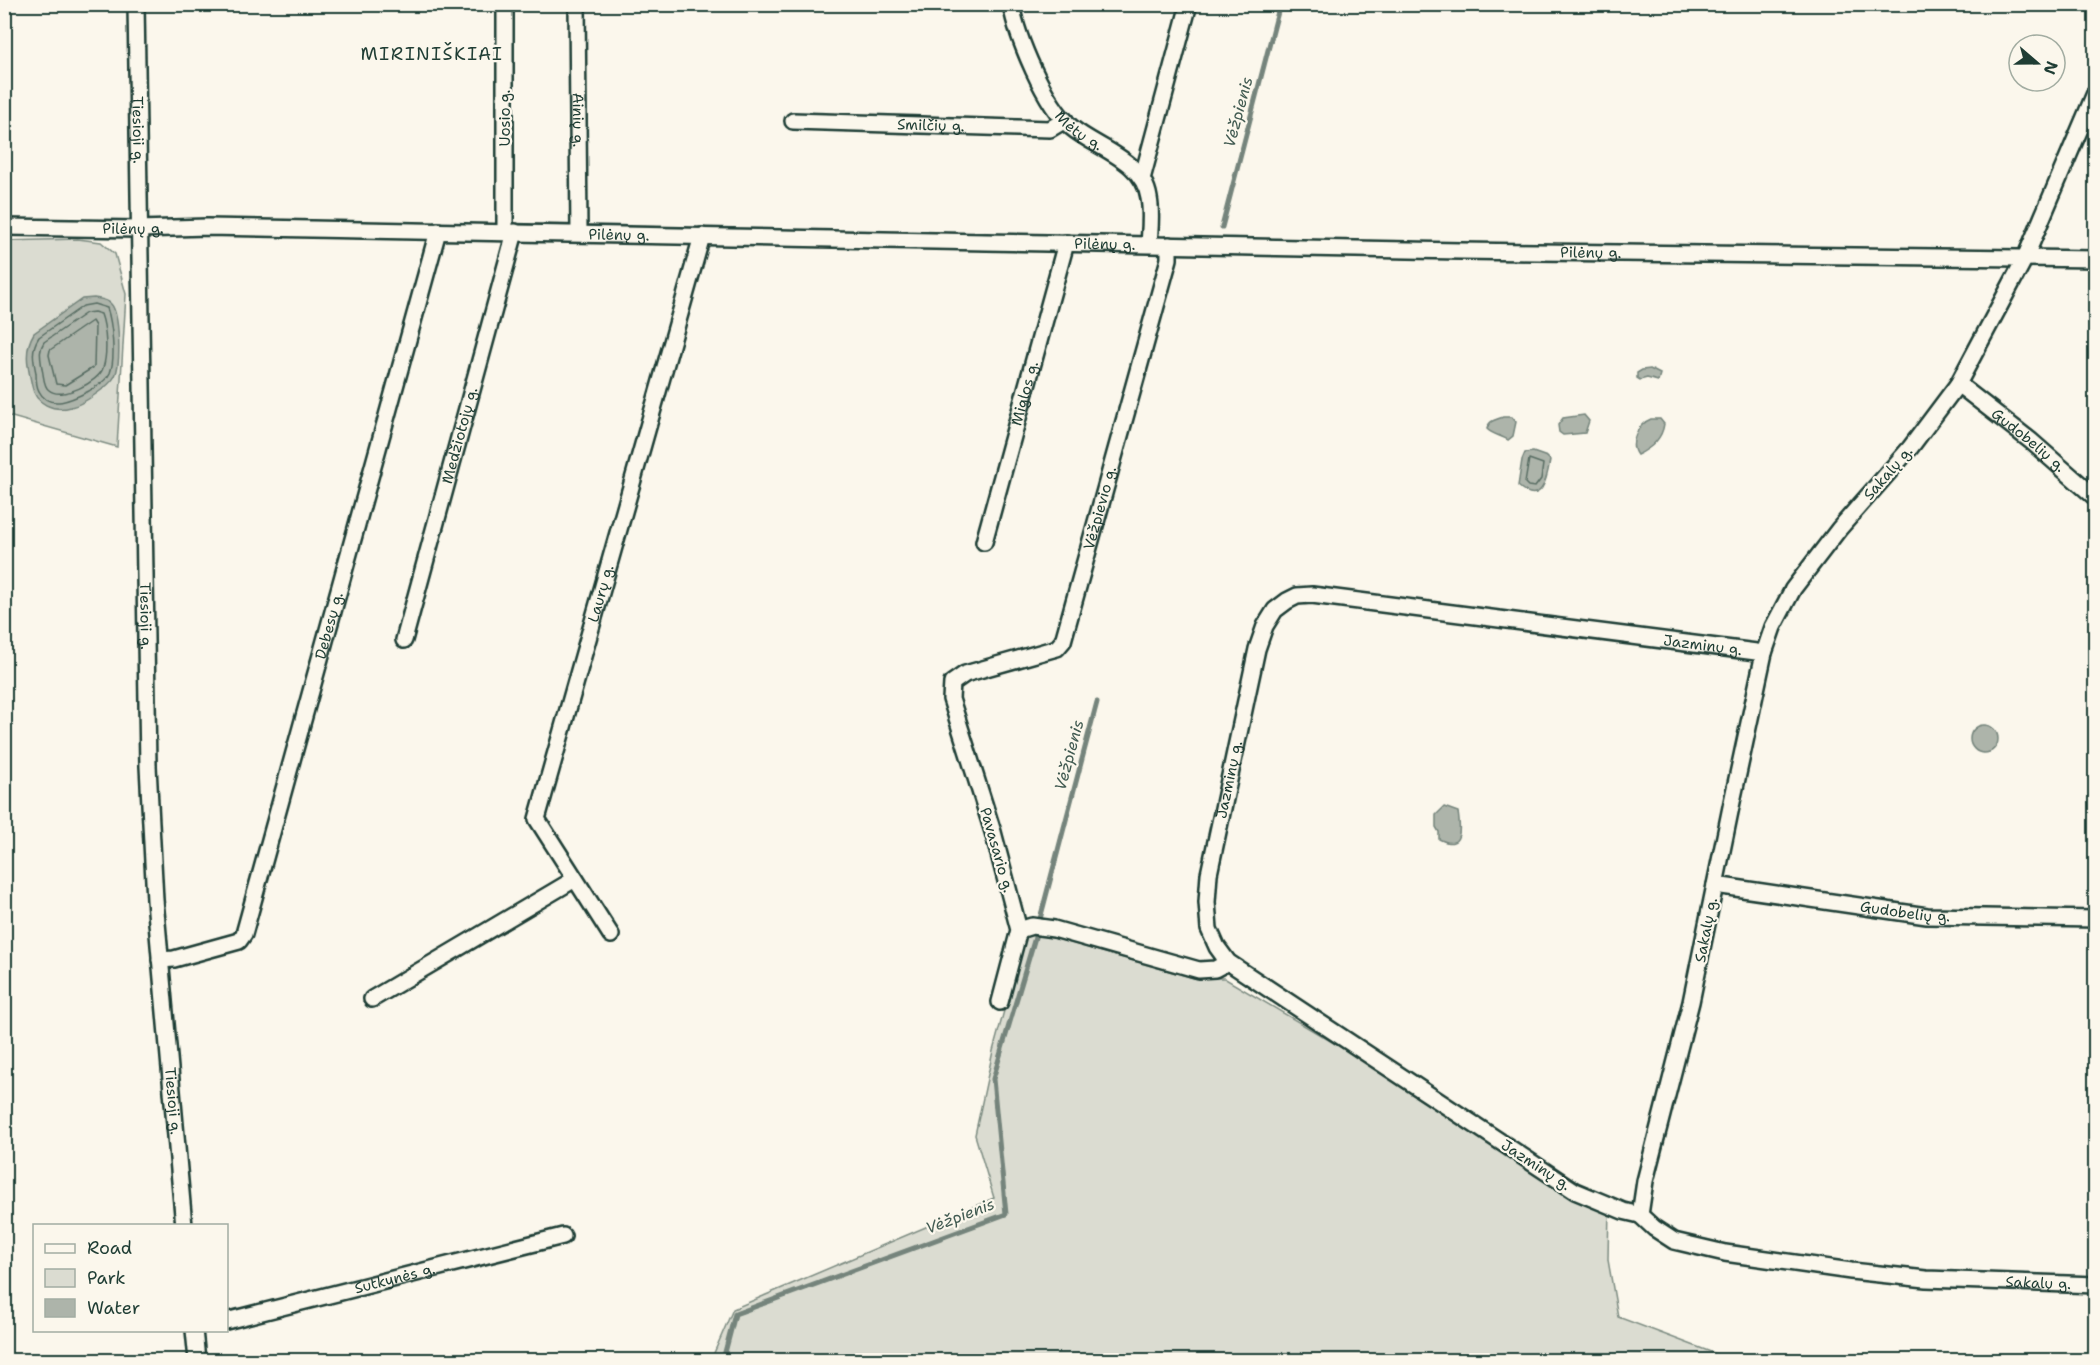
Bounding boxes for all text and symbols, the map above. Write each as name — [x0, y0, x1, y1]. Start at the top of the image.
north arrow — [2007, 33, 2067, 93]
district label: MIRINIŠKIAI — [361, 42, 503, 66]
text: N — [2039, 58, 2063, 78]
water label: Vėžpienis — [1218, 74, 1258, 150]
street label: Uosio g. — [495, 89, 515, 146]
street label: Ainių g. — [568, 93, 588, 148]
street label: Tiesioji g. — [127, 96, 149, 164]
street label: Mėtų g. — [1050, 106, 1106, 155]
street label: Smilčių g. — [897, 114, 965, 136]
street label: Pilėnų g. — [102, 218, 164, 239]
street label: Pilėnų g. — [588, 224, 650, 245]
street label: Pilėnų g. — [1074, 234, 1136, 255]
street label: Pilėnų g. — [1560, 242, 1622, 263]
street label: Miglos g. — [1006, 359, 1043, 428]
street label: Medžiotojų g. — [437, 385, 482, 486]
street label: Gudobelių g. — [1987, 404, 2070, 477]
street label: Sakalų g. — [1859, 442, 1917, 504]
street label: Vėžpievio g. — [1079, 464, 1121, 552]
street label: Laurų g. — [583, 562, 619, 625]
street label: Tiesioji g. — [135, 582, 156, 650]
street label: Debesų g. — [310, 590, 348, 661]
street label: Jazminų g. — [1662, 630, 1743, 660]
water label: Vėžpienis — [1049, 717, 1089, 793]
street label: Jazminų g. — [1211, 739, 1247, 821]
street label: Pavasario g. — [975, 805, 1019, 895]
street label: Sakalų g. — [1690, 896, 1722, 964]
street label: Gudobelių g. — [1859, 896, 1950, 926]
street label: Tiesioji g. — [160, 1066, 186, 1136]
street label: Jazminų g. — [1497, 1135, 1575, 1195]
water label: Vėžpienis — [922, 1193, 998, 1239]
legend — [33, 1224, 228, 1332]
text: Road — [87, 1236, 132, 1260]
street label: Sutkynės g. — [352, 1259, 437, 1298]
text: Park — [87, 1266, 126, 1290]
street label: Sakalų g. — [2005, 1272, 2072, 1294]
text: Water — [87, 1296, 140, 1320]

